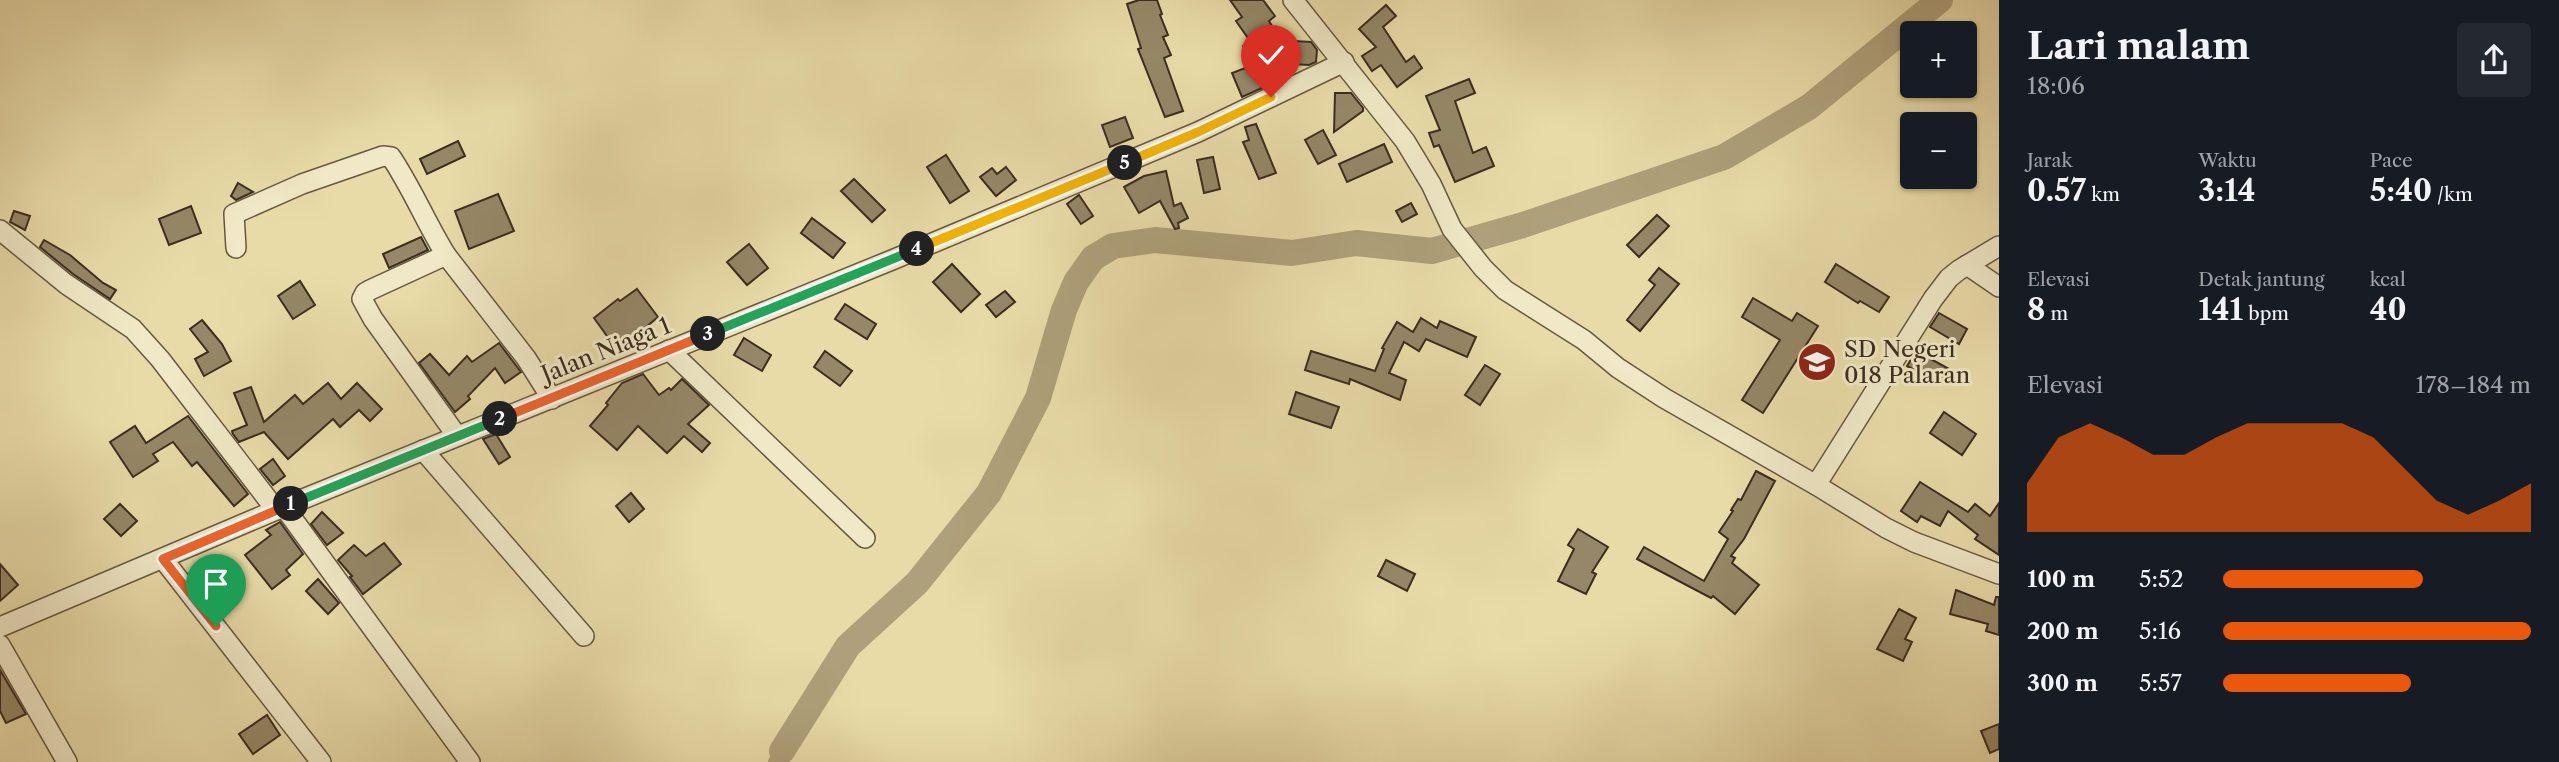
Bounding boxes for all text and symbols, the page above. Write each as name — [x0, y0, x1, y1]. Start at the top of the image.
map controls — [1900, 21, 1977, 189]
button: + — [1900, 21, 1977, 98]
text: Lari malam — [2027, 22, 2250, 69]
button: share — [2457, 23, 2531, 97]
pin — [1241, 25, 1301, 97]
icon: check — [1252, 36, 1290, 74]
text: 18:06 — [2027, 72, 2085, 100]
button: − — [1900, 112, 1977, 189]
pin: 5 — [1108, 146, 1142, 180]
text: Jarak — [2027, 149, 2072, 172]
text: Waktu — [2198, 149, 2257, 172]
text: Pace — [2370, 149, 2413, 172]
text: 5 — [1119, 151, 1130, 174]
text: 0.57 — [2027, 172, 2086, 209]
text: 3:14 — [2198, 172, 2255, 209]
text: 5:40 — [2370, 172, 2432, 209]
text: km — [2086, 183, 2120, 206]
text: /km — [2432, 183, 2473, 206]
pin: 4 — [900, 232, 934, 266]
text: 4 — [911, 237, 922, 260]
text: Elevasi — [2027, 268, 2090, 291]
text: Detak jantung — [2198, 268, 2324, 291]
text: kcal — [2370, 268, 2406, 291]
text: 8 — [2027, 291, 2045, 328]
text: 141 — [2198, 291, 2243, 328]
text: 40 — [2370, 291, 2407, 328]
text: m — [2045, 302, 2068, 325]
text: bpm — [2243, 302, 2289, 325]
street label: Jalan Niaga 1 — [534, 311, 675, 390]
pin: 3 — [690, 316, 726, 352]
text: 3 — [702, 322, 713, 345]
place label: SD Negeri 018 Palaran — [1844, 335, 1970, 389]
school or university icon: SD Negeri 018 Palaran — [1796, 341, 1838, 383]
text: Elevasi — [2027, 371, 2103, 399]
text: 178–184 m — [2415, 371, 2531, 399]
pin: 2 — [482, 402, 518, 436]
text: 2 — [494, 407, 505, 430]
pin: 1 — [274, 486, 308, 522]
text: 1 — [286, 492, 295, 515]
pin — [186, 554, 246, 626]
icon: arrive — [197, 565, 235, 603]
text: 100 m — [2027, 565, 2095, 593]
text: 5:52 — [2139, 565, 2184, 593]
text: 200 m — [2027, 617, 2099, 645]
text: 5:16 — [2139, 617, 2181, 645]
text: 300 m — [2027, 669, 2098, 697]
text: 5:57 — [2139, 669, 2182, 697]

